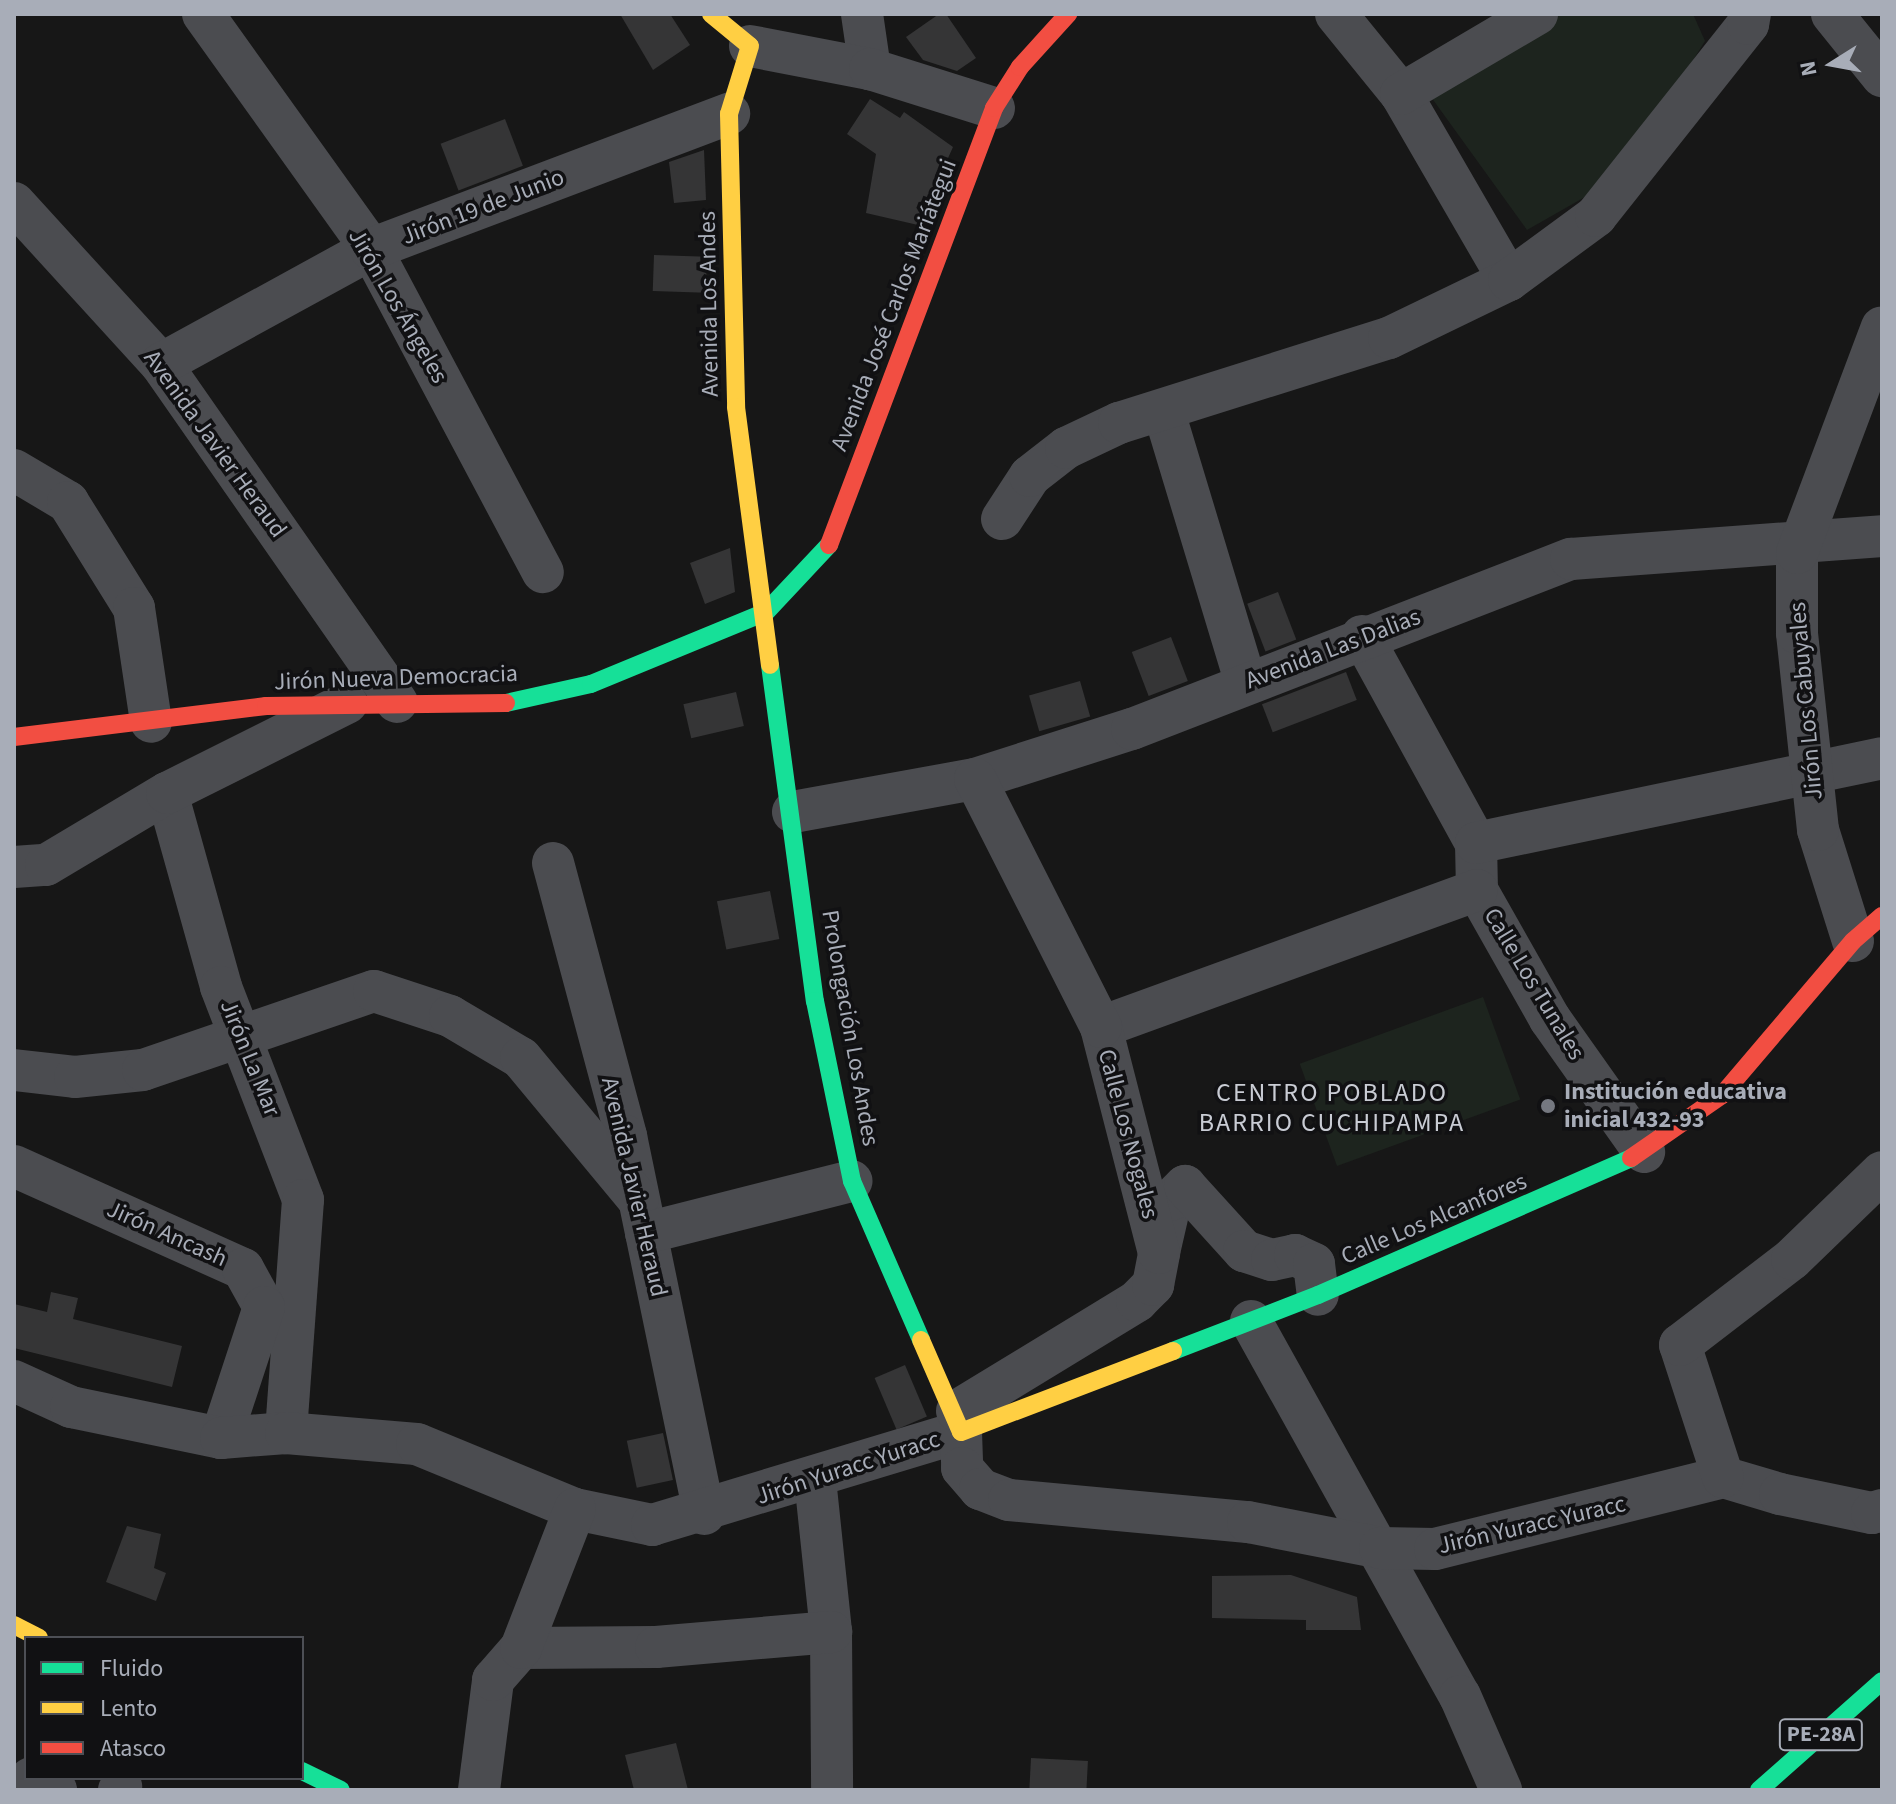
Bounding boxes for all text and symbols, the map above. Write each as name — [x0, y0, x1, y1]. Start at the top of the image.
north arrow — [1792, 24, 1872, 104]
text: N — [1791, 58, 1826, 79]
street label: Avenida José Carlos Mariátegui — [825, 155, 963, 455]
street label: Jirón 19 de Junio — [398, 163, 568, 251]
street label: Avenida Los Andes — [693, 211, 725, 397]
street label: Jirón Los Ángeles — [342, 224, 454, 388]
street label: Avenida Javier Heraud — [137, 345, 293, 543]
street label: Jirón Los Cabuyales — [1783, 601, 1829, 801]
street label: Avenida Las Dalias — [1242, 602, 1424, 696]
street label: Jirón Nueva Democracia — [274, 659, 518, 697]
street label: Calle Los Tunales — [1477, 903, 1591, 1065]
street label: Prolongación Los Andes — [815, 908, 885, 1148]
street label: Jirón La Mar — [214, 996, 286, 1120]
street label: Calle Los Nogales — [1092, 1046, 1164, 1222]
street label: Avenida Javier Heraud — [595, 1074, 673, 1300]
district label: CENTRO POBLADO BARRIO CUCHIPAMPA — [1199, 1077, 1465, 1138]
place label: Institución educativa inicial 432-93 — [1564, 1078, 1787, 1134]
marker: Institución educativa inicial 432-93 — [1539, 1097, 1557, 1115]
street label: Calle Los Alcanfores — [1337, 1167, 1531, 1271]
street label: Jirón Ancash — [102, 1195, 232, 1273]
street label: Jirón Yuracc Yuracc — [753, 1425, 943, 1511]
street label: Jirón Yuracc Yuracc — [1436, 1489, 1628, 1561]
legend — [24, 1636, 304, 1780]
text: Fluido — [100, 1651, 163, 1686]
text: Lento — [100, 1691, 157, 1726]
road number: PE-28A — [1777, 1717, 1865, 1753]
text: Atasco — [100, 1731, 166, 1766]

